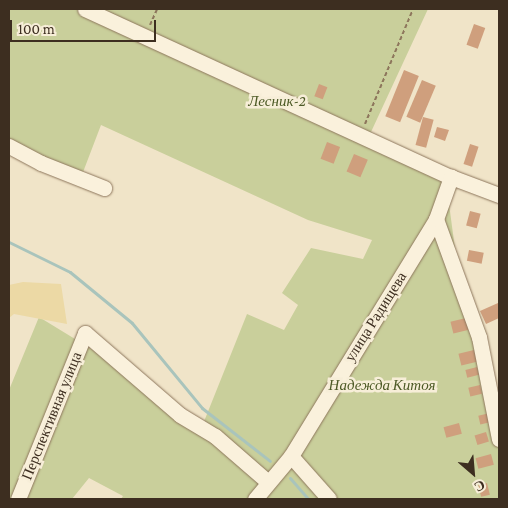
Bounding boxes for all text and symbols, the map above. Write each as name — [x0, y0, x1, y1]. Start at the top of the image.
scale bar — [12, 10, 159, 42]
text: 100 m — [18, 21, 55, 37]
park label: Лесник-2 — [248, 93, 306, 111]
street label: улица Радищева — [341, 269, 411, 365]
street label: Перспективная улица — [18, 349, 86, 483]
park label: Надежда Китоя — [329, 377, 435, 395]
north arrow — [448, 448, 498, 498]
text: С — [472, 477, 488, 496]

